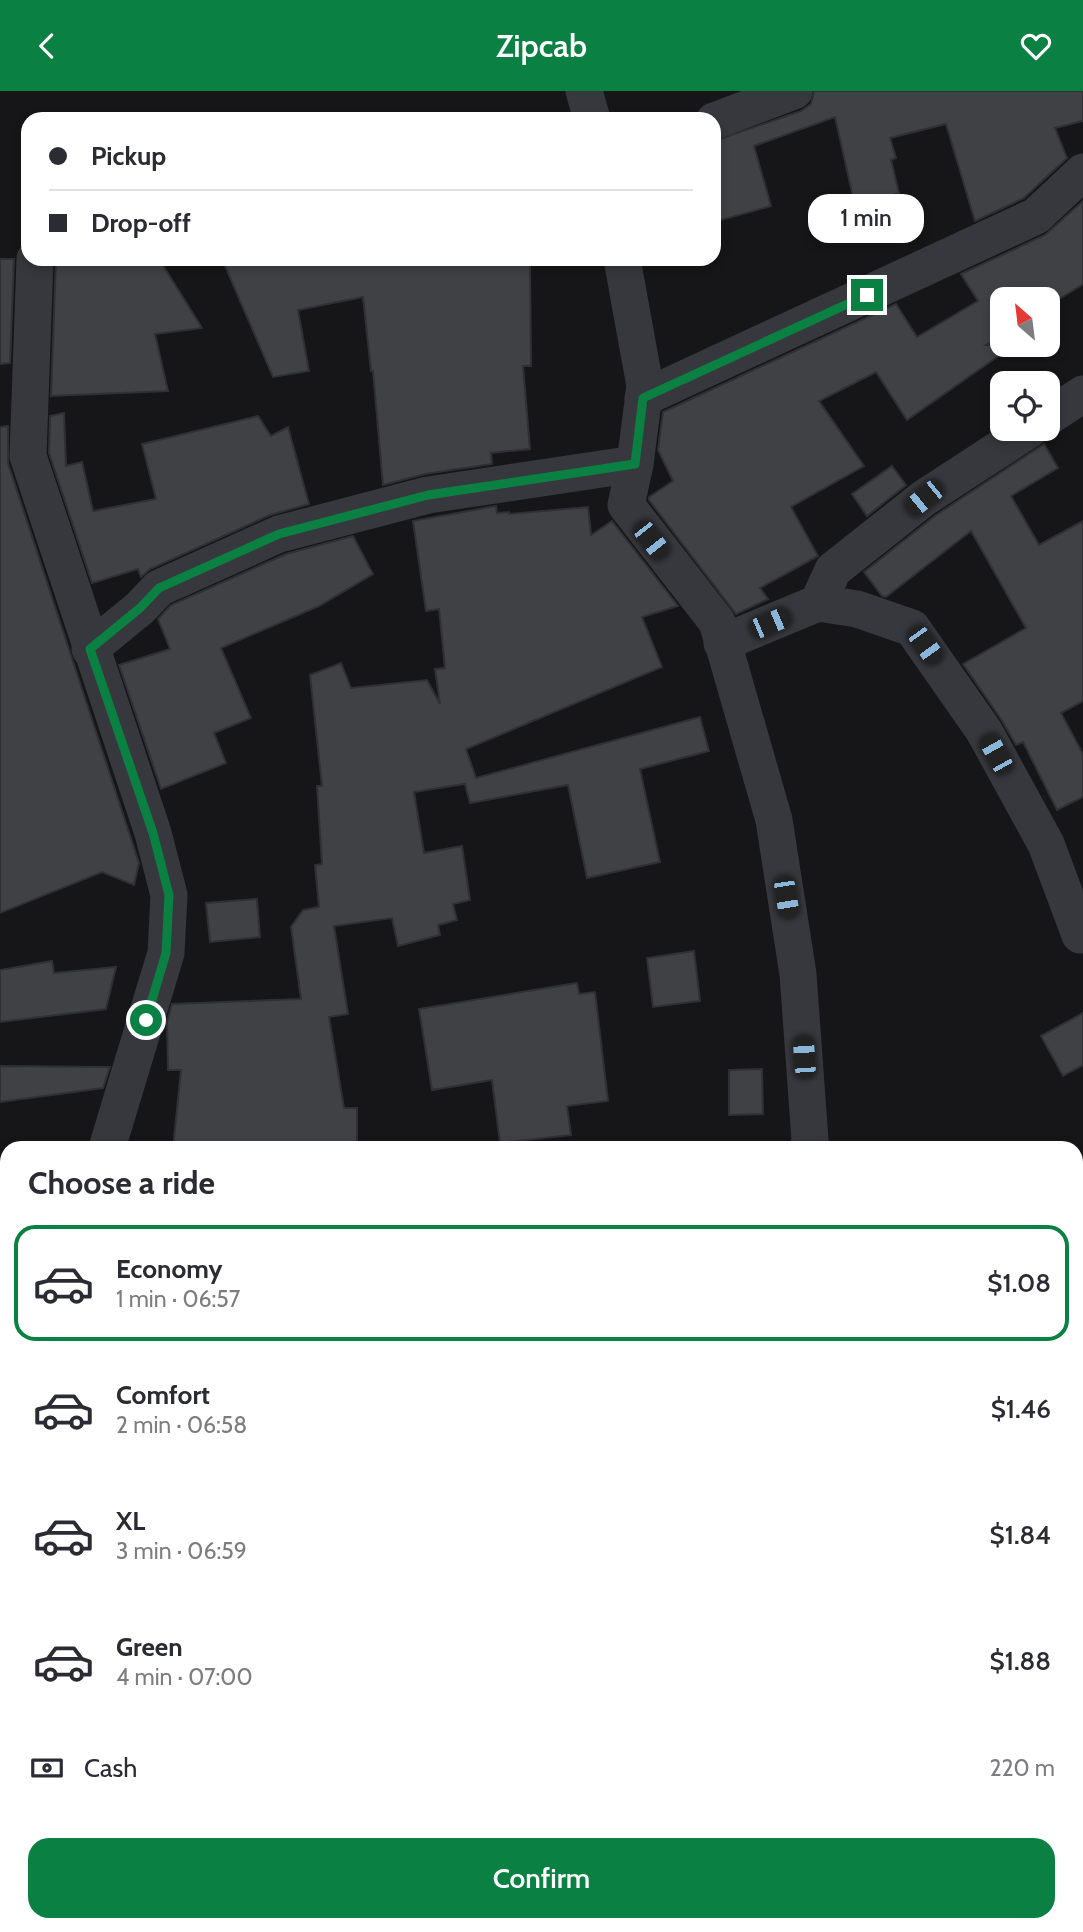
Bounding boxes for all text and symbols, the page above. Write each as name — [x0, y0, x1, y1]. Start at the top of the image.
text: Zipcab — [496, 26, 587, 65]
icon: back — [28, 27, 66, 65]
icon: heart — [1017, 27, 1055, 65]
text: Pickup — [91, 140, 166, 172]
callout: 1 min — [809, 193, 925, 243]
text: 1 min — [840, 204, 892, 232]
text: Drop-off — [91, 207, 191, 239]
route end — [851, 279, 883, 311]
north arrow — [990, 287, 1060, 357]
map controls — [990, 287, 1060, 441]
button: locate — [990, 371, 1060, 441]
car — [902, 477, 947, 519]
car — [630, 517, 673, 563]
car — [747, 605, 794, 641]
car — [905, 622, 946, 668]
car — [977, 731, 1016, 777]
car — [773, 875, 800, 919]
route start — [130, 1004, 162, 1036]
car — [793, 1035, 816, 1079]
text: Choose a ride — [28, 1163, 215, 1202]
icon: car — [32, 1252, 95, 1315]
text: Economy — [116, 1253, 222, 1285]
text: $1.08 — [987, 1267, 1051, 1299]
text: 1 min · 06:57 — [116, 1285, 240, 1313]
icon: car — [32, 1378, 95, 1441]
text: Comfort — [116, 1379, 210, 1411]
text: $1.46 — [991, 1393, 1051, 1425]
text: 2 min · 06:58 — [116, 1411, 247, 1439]
icon: car — [32, 1504, 95, 1567]
text: XL — [116, 1505, 145, 1537]
text: $1.84 — [990, 1519, 1051, 1551]
text: 3 min · 06:59 — [116, 1537, 247, 1565]
icon: car — [32, 1630, 95, 1693]
text: Green — [116, 1631, 183, 1663]
text: $1.88 — [990, 1645, 1051, 1677]
text: 4 min · 07:00 — [116, 1663, 252, 1691]
icon: cash — [28, 1749, 66, 1787]
text: Cash — [84, 1752, 137, 1784]
text: 220 m — [989, 1754, 1055, 1782]
button: Confirm — [28, 1838, 1055, 1918]

